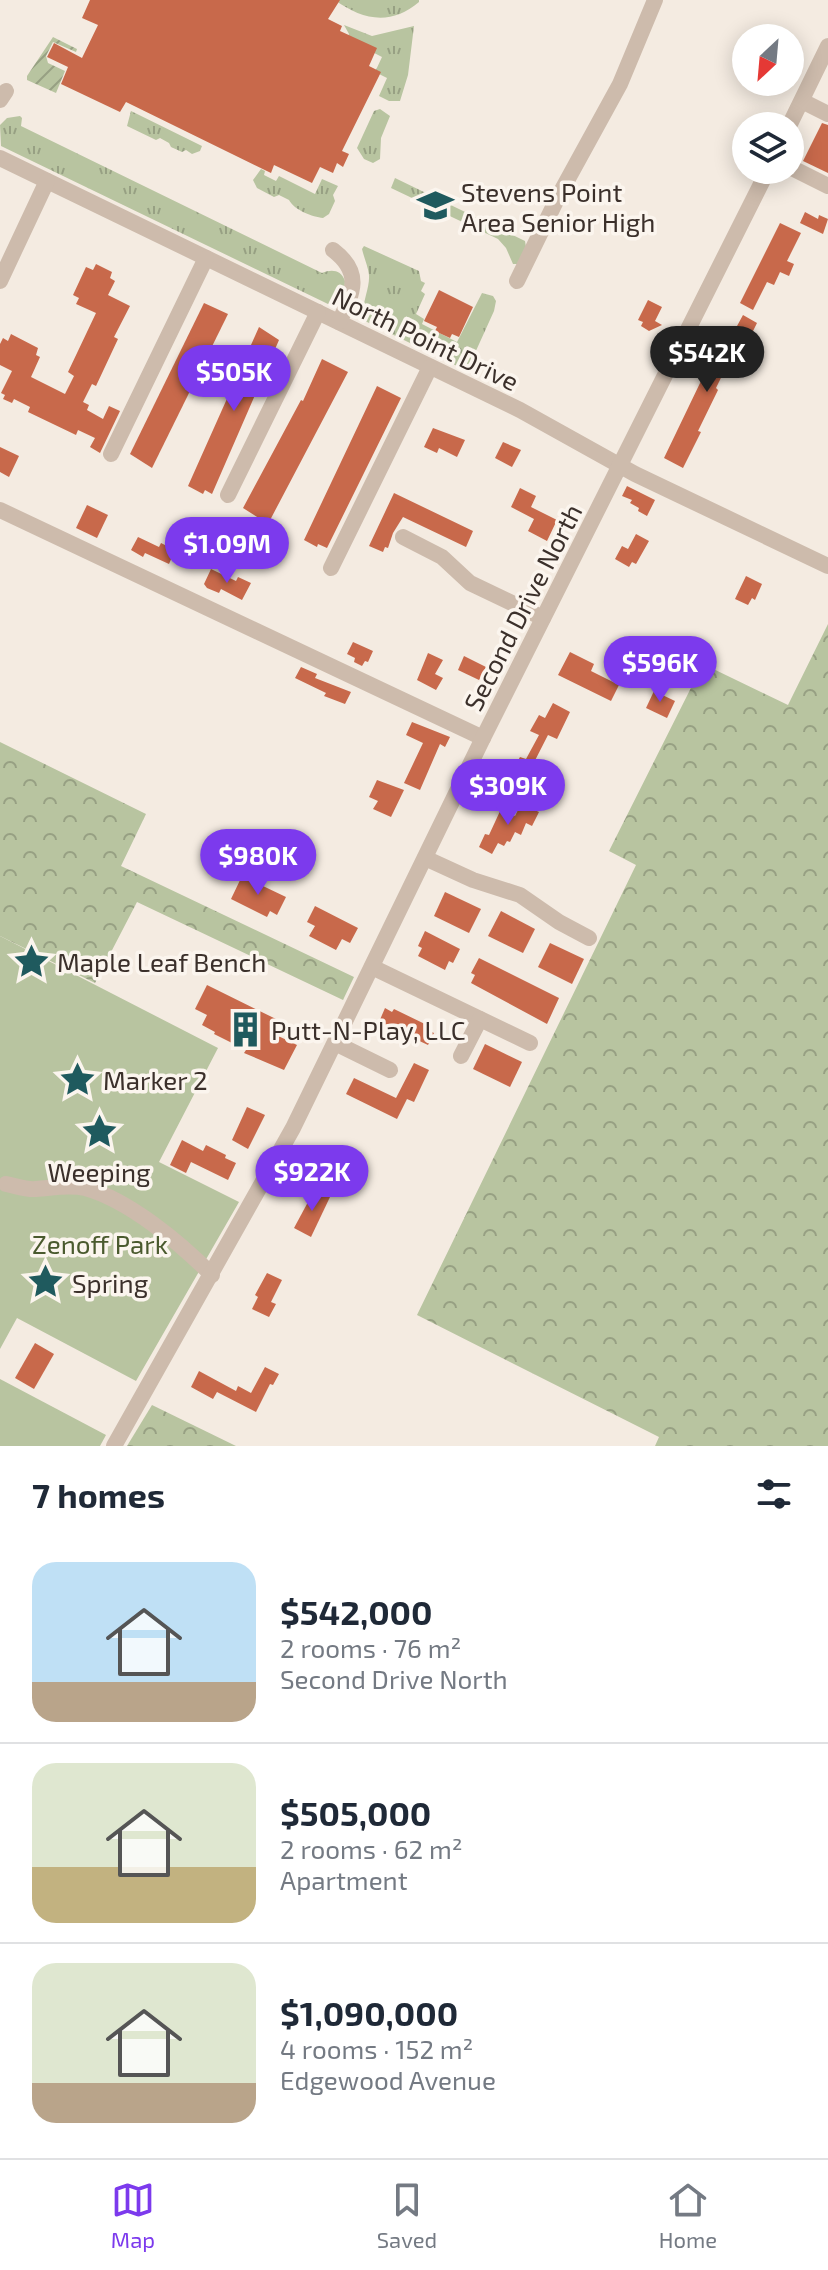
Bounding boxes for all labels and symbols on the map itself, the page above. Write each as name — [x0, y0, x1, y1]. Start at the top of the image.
north arrow — [732, 24, 804, 96]
place label: Stevens Point Area Senior High — [461, 176, 655, 237]
school or university icon: Stevens Point Area Senior High — [416, 187, 454, 225]
street label: North Point Drive — [328, 280, 524, 396]
pin: $542K — [651, 326, 763, 394]
pin: $505K — [178, 345, 290, 413]
street label: Second Drive North — [457, 499, 587, 715]
pin: $1.09M — [162, 517, 292, 585]
pin: $596K — [604, 636, 716, 704]
pin: $309K — [452, 759, 564, 827]
pin: $980K — [202, 829, 314, 897]
place icon: Maple Leaf Bench — [12, 942, 50, 980]
place label: Maple Leaf Bench — [57, 946, 266, 977]
building icon: Putt-N-Play, LLC — [226, 1010, 264, 1048]
place label: Putt-N-Play, LLC — [271, 1014, 466, 1045]
place icon: Marker 2 — [58, 1060, 96, 1098]
place label: Marker 2 — [103, 1064, 208, 1095]
place icon: Weeping — [80, 1113, 118, 1151]
pin: $922K — [256, 1145, 368, 1213]
place label: Weeping — [47, 1156, 151, 1187]
park label: Zenoff Park — [32, 1228, 168, 1259]
place icon: Spring — [27, 1263, 65, 1301]
place label: Spring — [72, 1267, 148, 1298]

